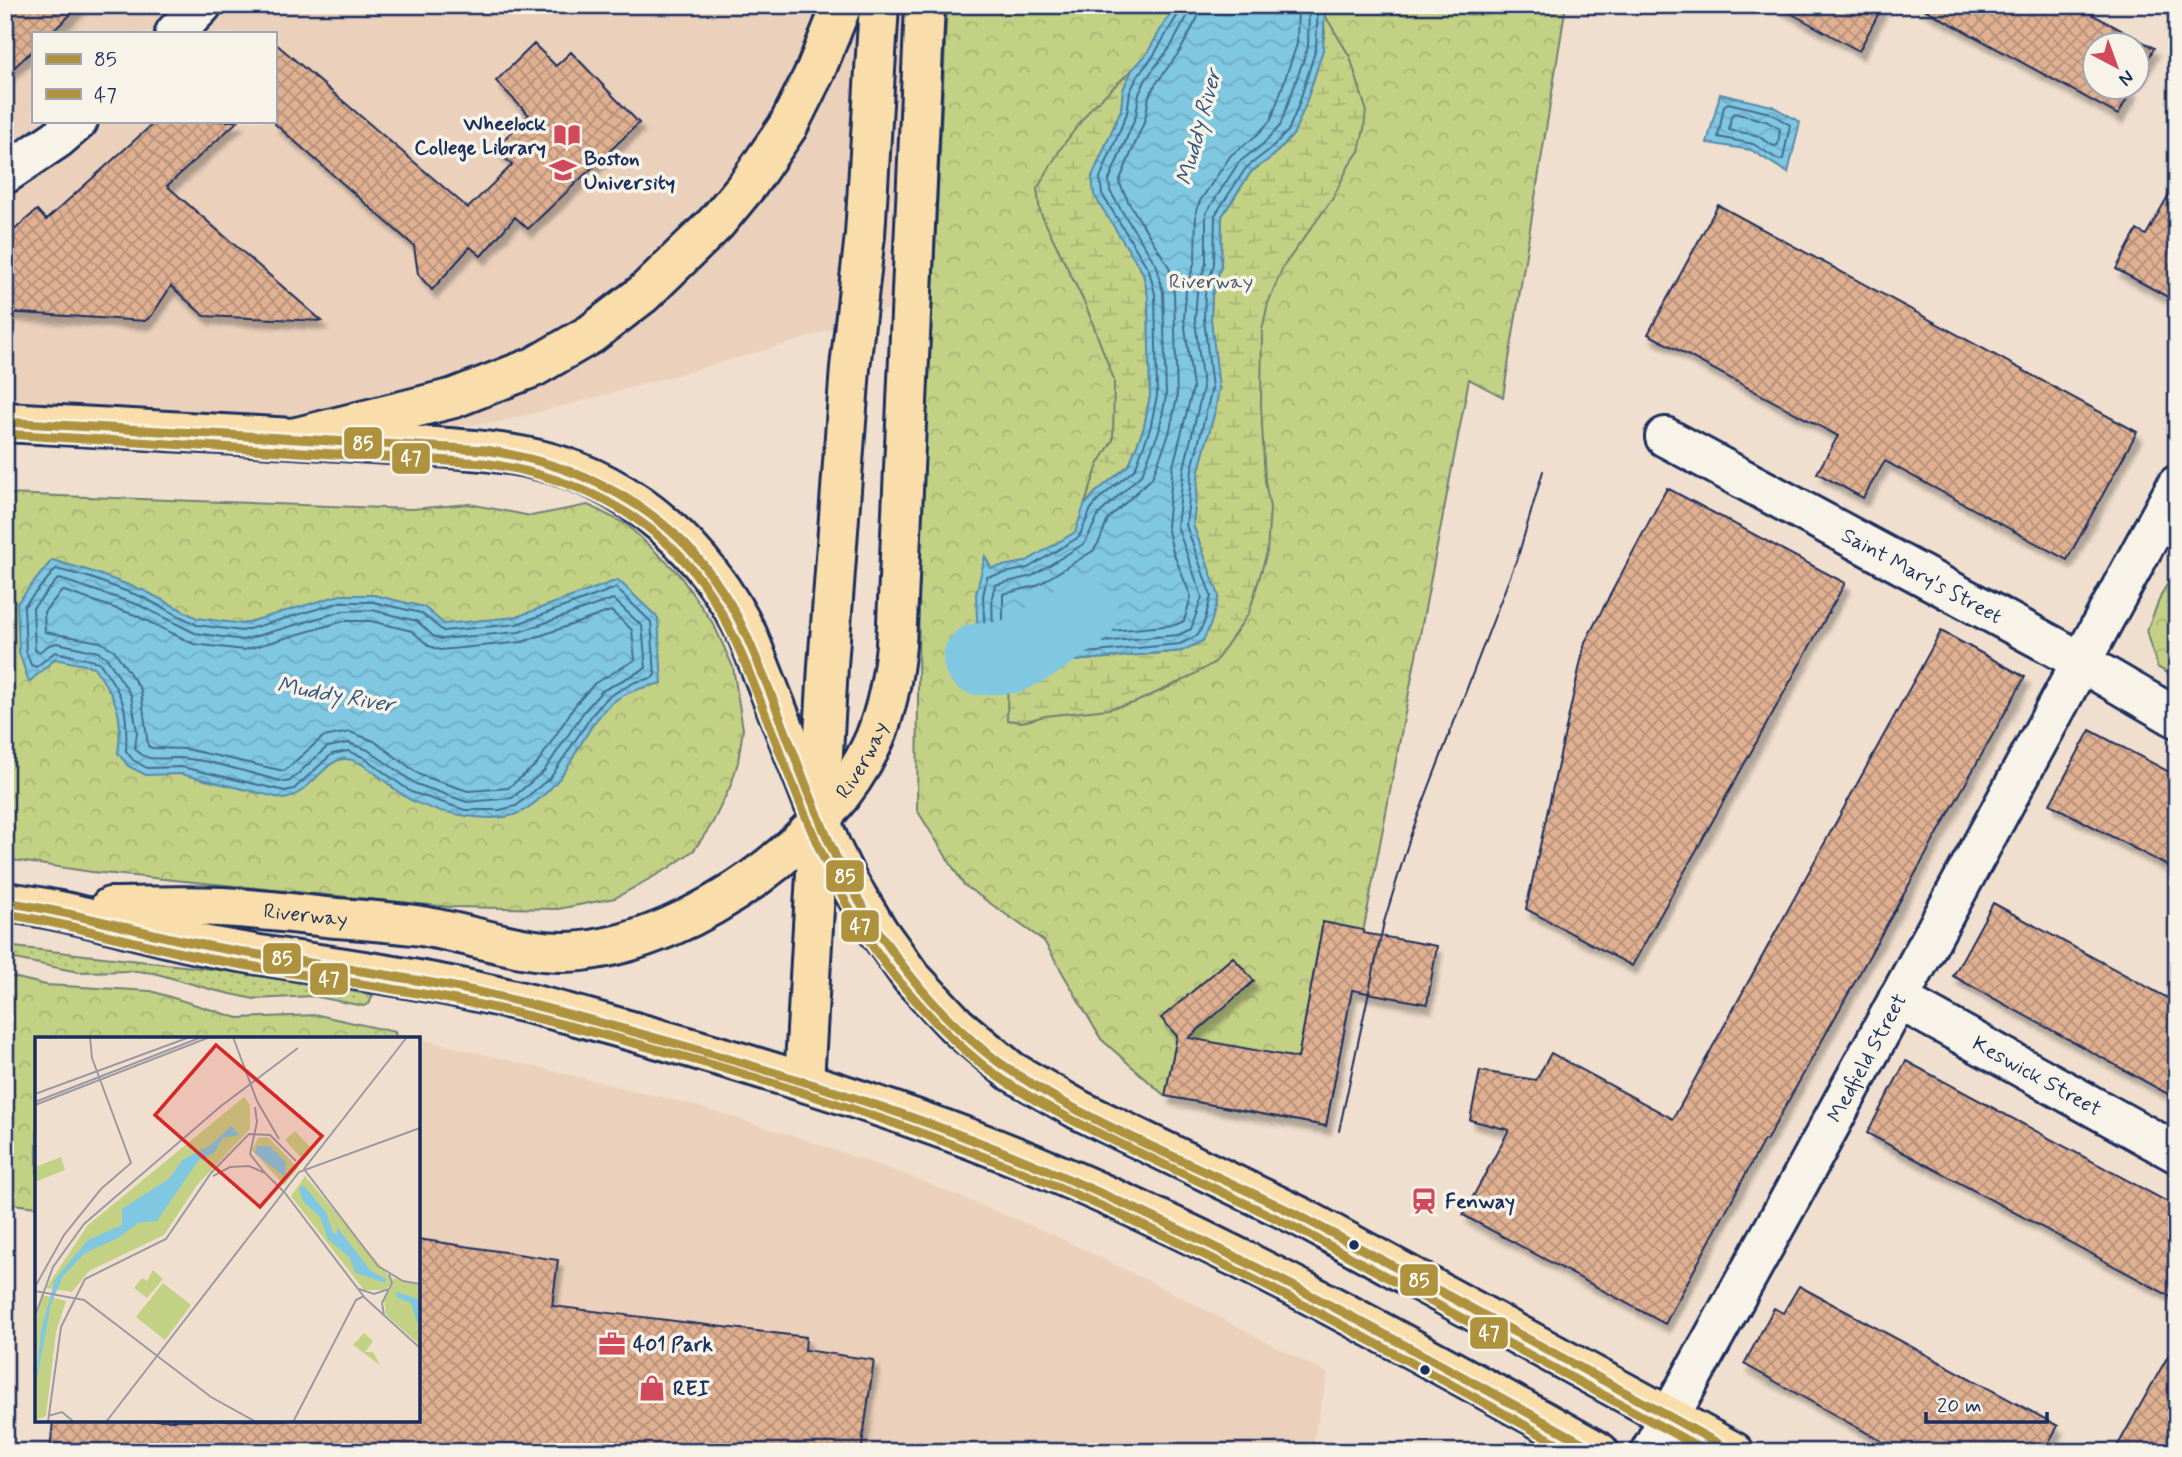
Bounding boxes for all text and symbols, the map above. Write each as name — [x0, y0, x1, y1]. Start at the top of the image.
legend — [32, 32, 276, 122]
north arrow — [2080, 32, 2150, 102]
text: 85 — [94, 46, 117, 74]
water label: Muddy River — [1170, 64, 1230, 189]
text: N — [2113, 64, 2139, 91]
text: 47 — [94, 82, 117, 110]
place label: Wheelock College Library — [414, 110, 546, 162]
library icon: Wheelock College Library — [552, 120, 582, 150]
place label: Boston University — [584, 145, 676, 197]
school or university icon: Boston University — [548, 155, 578, 185]
park label: Riverway — [1169, 268, 1253, 296]
line badge: 85 — [343, 426, 383, 460]
text: 85 — [353, 432, 373, 457]
line badge: 47 — [391, 442, 431, 475]
text: 47 — [401, 447, 422, 472]
street label: Saint Mary's Street — [1837, 522, 2007, 631]
water label: Muddy River — [274, 671, 399, 721]
street label: Riverway — [830, 718, 895, 805]
line badge: 85 — [825, 859, 865, 893]
text: 85 — [835, 865, 855, 890]
street label: Riverway — [262, 897, 349, 934]
line badge: 47 — [840, 909, 880, 943]
text: 47 — [850, 915, 871, 940]
line badge: 85 — [262, 942, 302, 975]
text: 85 — [272, 947, 292, 972]
line badge: 47 — [309, 962, 349, 996]
text: 47 — [319, 968, 340, 993]
street label: Medfield Street — [1821, 989, 1914, 1128]
street label: Keswick Street — [1967, 1030, 2106, 1124]
inset map — [35, 1037, 420, 1422]
station icon: Fenway — [1409, 1186, 1439, 1216]
place label: Fenway — [1445, 1188, 1515, 1216]
unlabelled marker — [1347, 1238, 1361, 1252]
line badge: 85 — [1399, 1263, 1439, 1297]
text: 85 — [1409, 1269, 1429, 1294]
line badge: 47 — [1469, 1316, 1509, 1350]
text: 47 — [1479, 1322, 1500, 1347]
office icon: 401 Park — [597, 1329, 627, 1359]
place label: 401 Park — [633, 1331, 713, 1359]
unlabelled marker — [1418, 1363, 1432, 1377]
shop icon: REI — [637, 1373, 667, 1403]
place label: REI — [673, 1375, 711, 1403]
scale bar — [1926, 1380, 2047, 1424]
text: 20 m — [1937, 1392, 1982, 1420]

